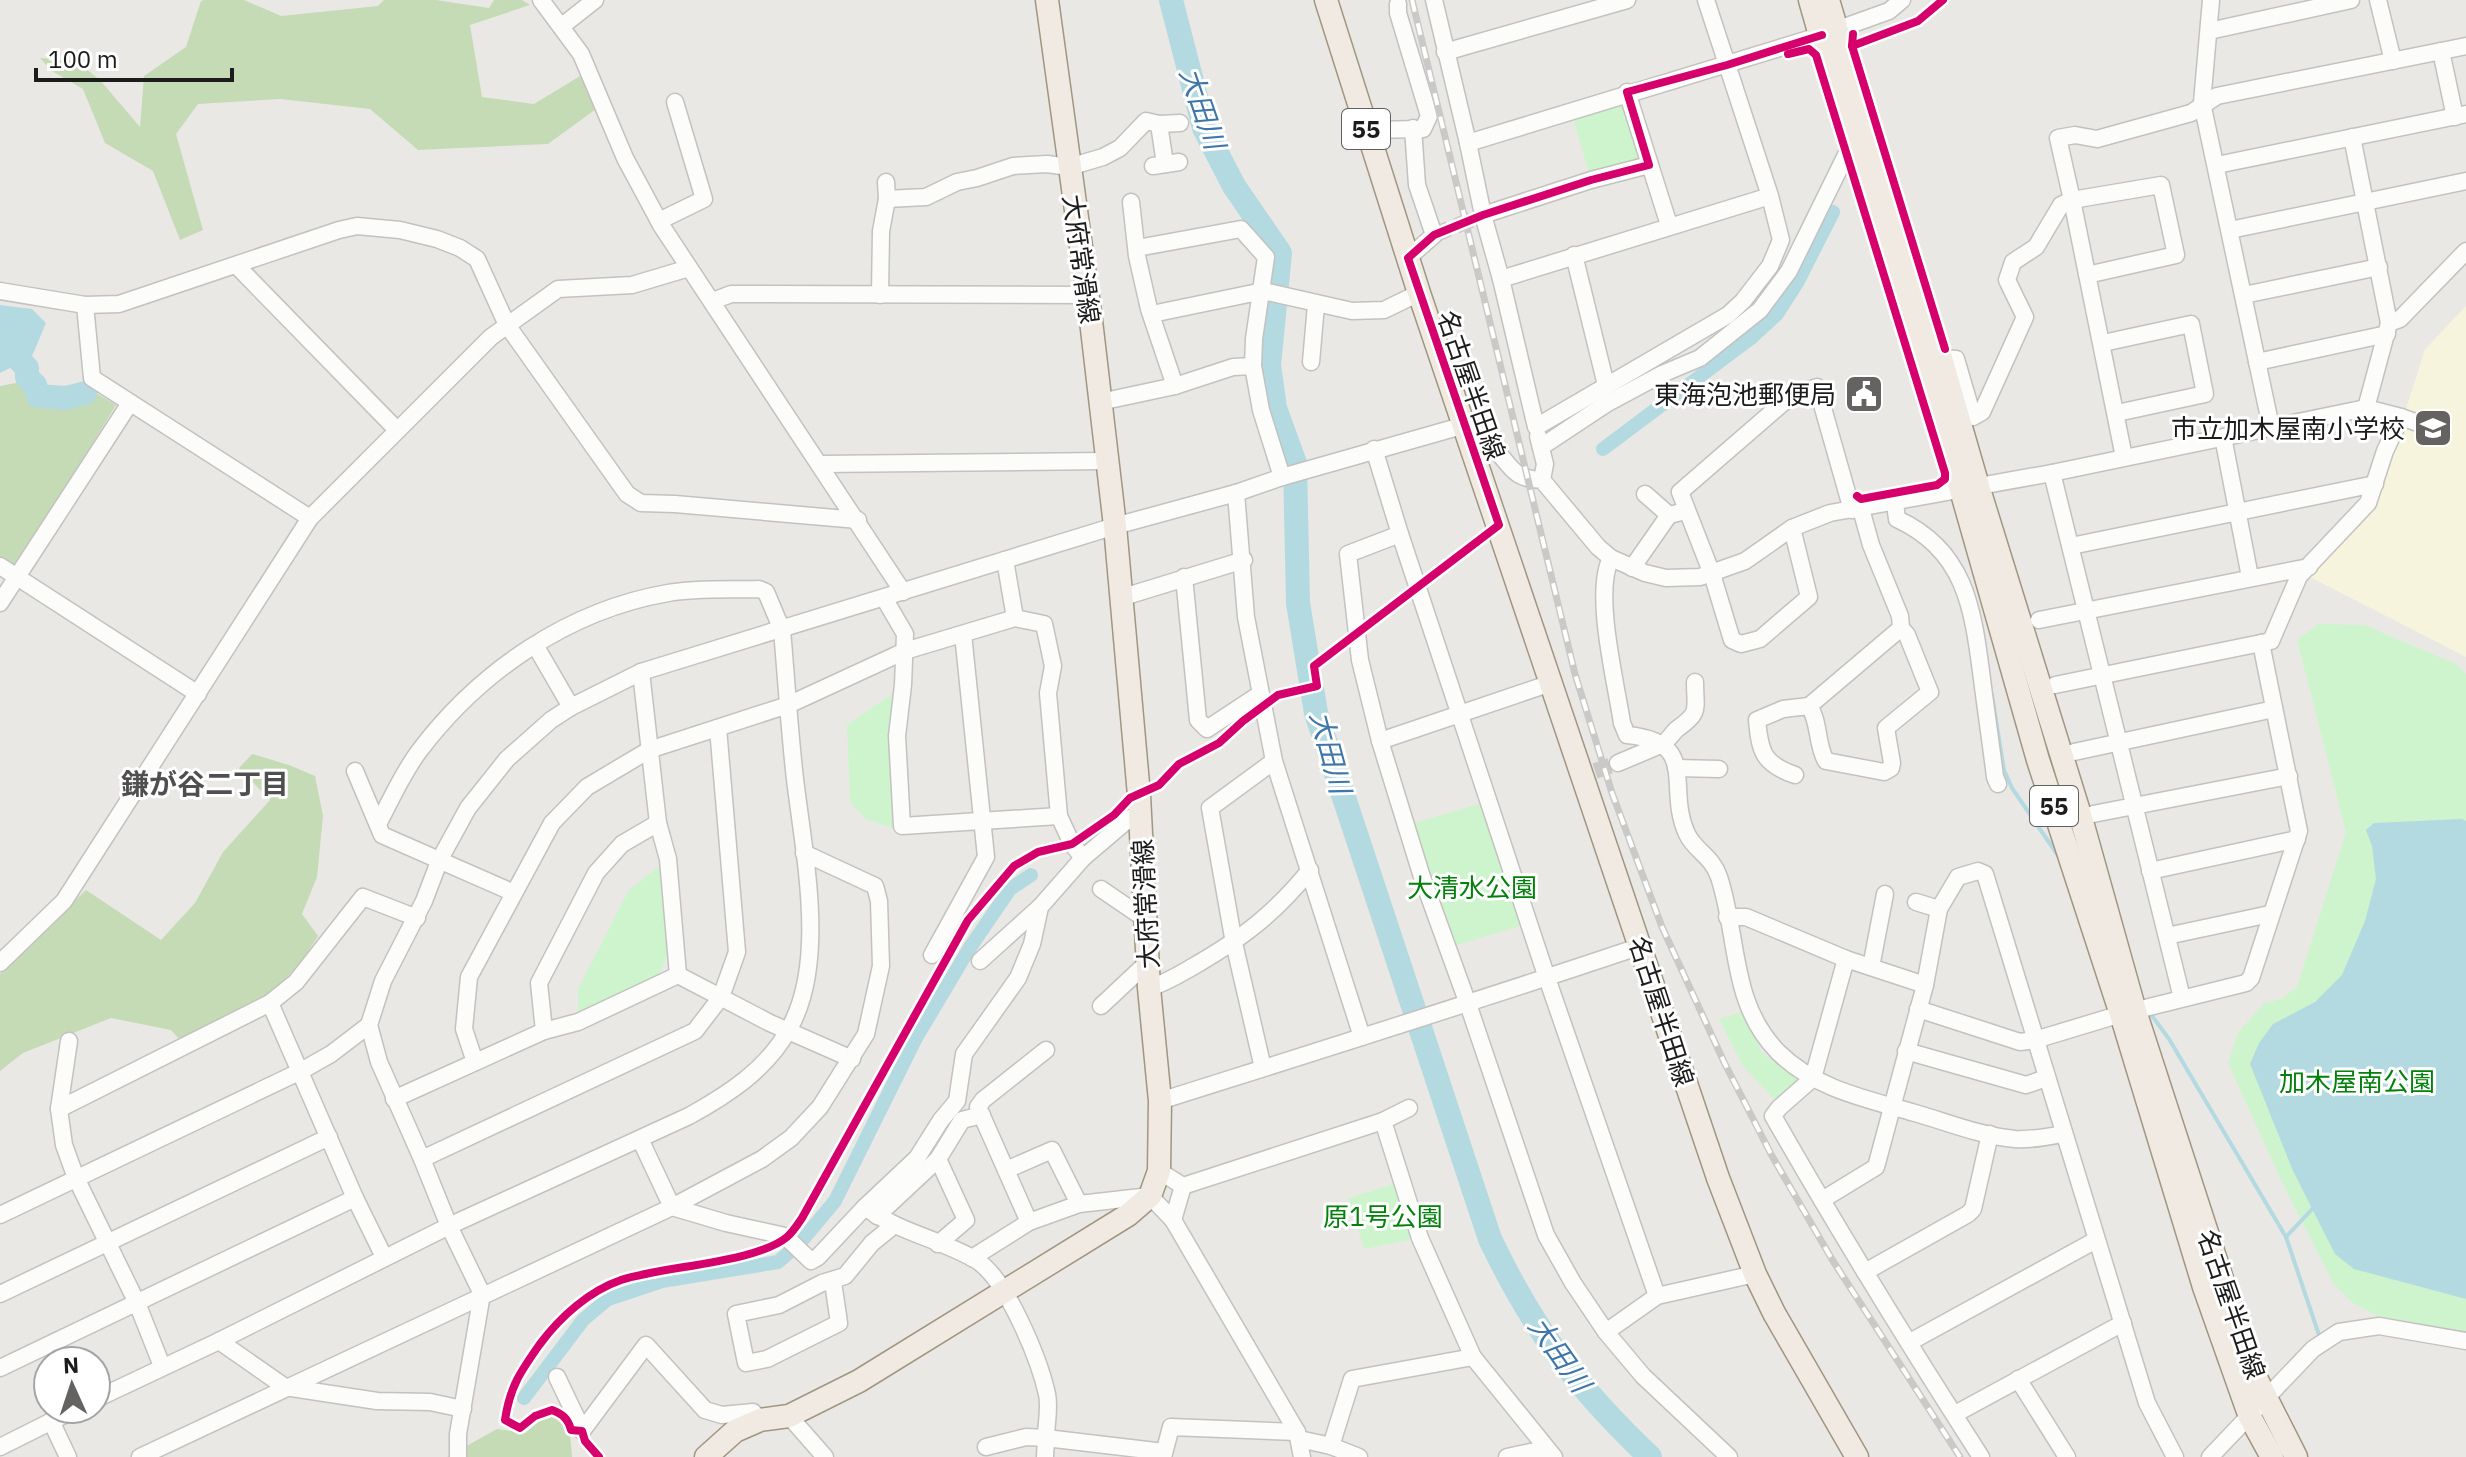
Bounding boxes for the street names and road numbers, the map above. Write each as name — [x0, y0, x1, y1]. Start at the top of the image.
road number: 55 — [1342, 109, 1390, 149]
street label: 大府常滑線 — [1056, 192, 1108, 326]
street label: 名古屋半田線 — [1431, 306, 1513, 464]
road number: 55 — [2030, 786, 2078, 826]
street label: 大府常滑線 — [1125, 838, 1165, 970]
street label: 名古屋半田線 — [1622, 932, 1702, 1090]
street label: 名古屋半田線 — [2191, 1225, 2273, 1383]

